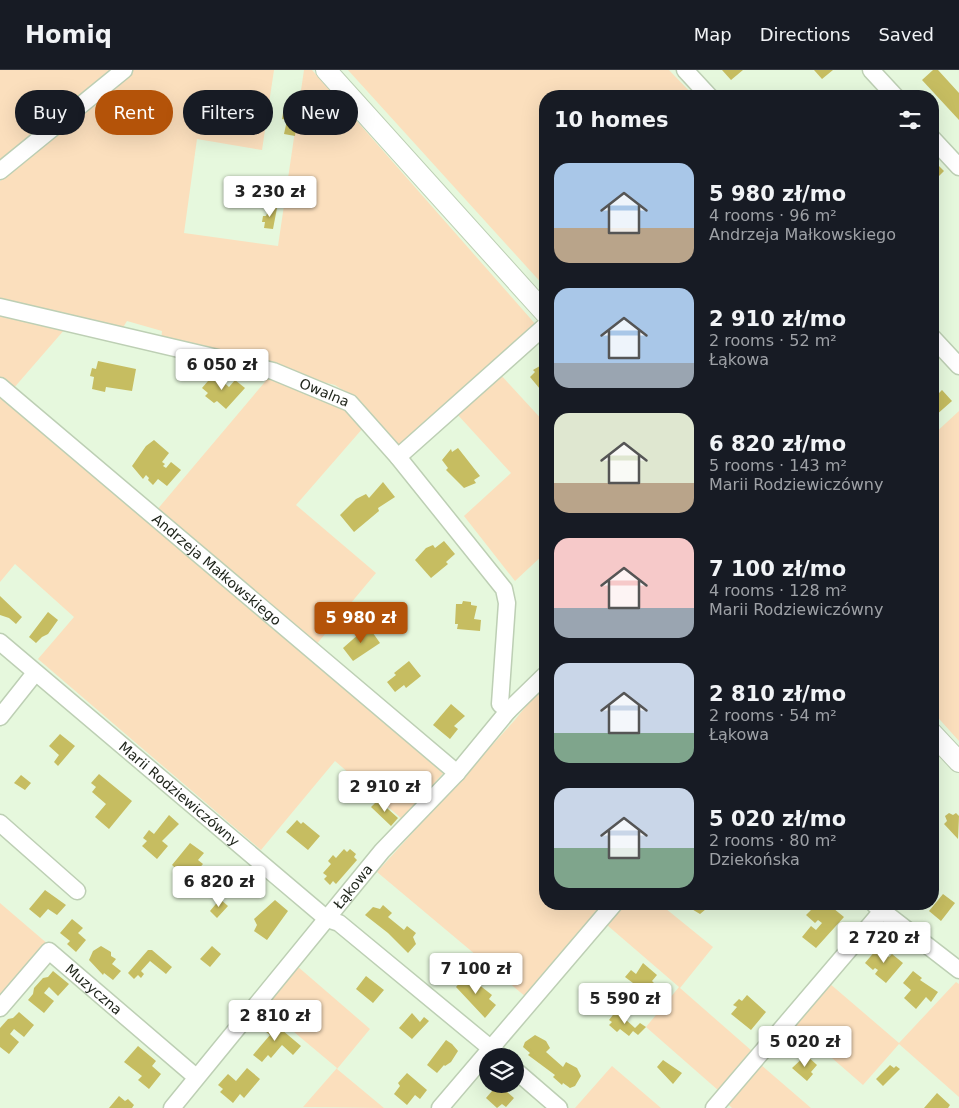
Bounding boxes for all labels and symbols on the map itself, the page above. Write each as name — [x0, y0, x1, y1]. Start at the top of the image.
pin: 3 230 zł — [218, 176, 322, 218]
pin: 6 050 zł — [170, 348, 274, 391]
street label: Owalna — [297, 375, 352, 410]
street label: Andrzeja Małkowskiego — [149, 511, 284, 629]
pin: 5 980 zł — [309, 602, 413, 644]
street label: Marii Rodziewiczówny — [116, 738, 243, 849]
pin: 2 910 zł — [333, 770, 437, 813]
street label: Łąkowa — [329, 861, 376, 913]
pin: 6 820 zł — [167, 866, 271, 908]
pin: 2 720 zł — [832, 922, 936, 964]
pin: 7 100 zł — [424, 952, 528, 995]
street label: Muzyczna — [62, 961, 125, 1018]
pin: 5 590 zł — [573, 982, 677, 1025]
pin: 2 810 zł — [223, 1000, 327, 1042]
pin: 5 020 zł — [753, 1026, 857, 1068]

